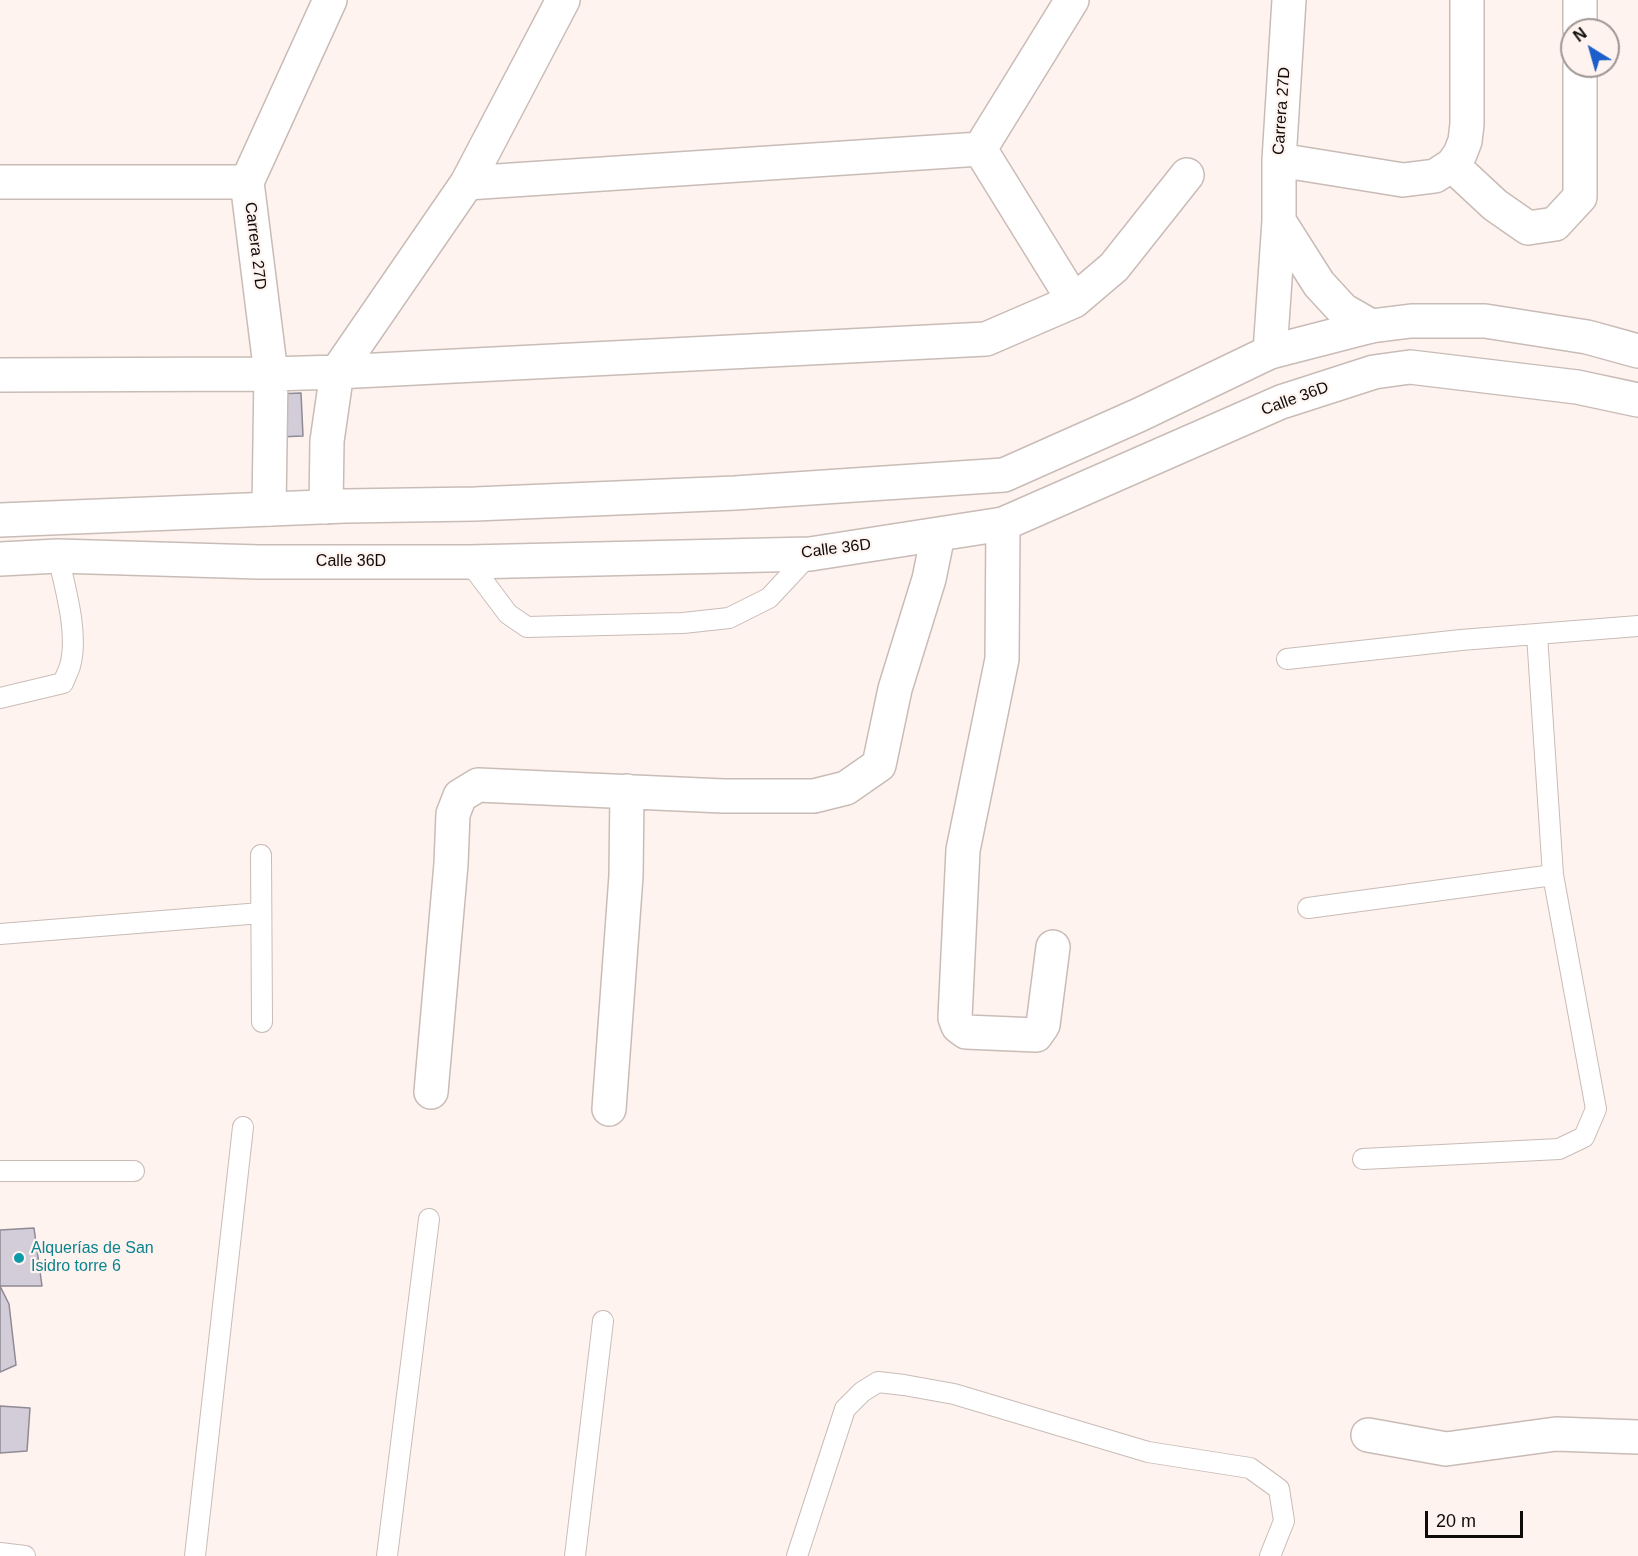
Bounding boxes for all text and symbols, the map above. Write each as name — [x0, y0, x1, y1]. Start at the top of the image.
north arrow — [1560, 18, 1620, 78]
text: N — [1570, 25, 1590, 45]
street label: Carrera 27D — [1269, 66, 1295, 156]
street label: Carrera 27D — [240, 201, 270, 291]
street label: Calle 36D — [1259, 378, 1331, 420]
street label: Calle 36D — [800, 535, 872, 563]
street label: Calle 36D — [316, 552, 386, 572]
place label: Alquerías de San Isidro torre 6 — [31, 1239, 154, 1277]
marker: Alquerías de San Isidro torre 6 — [12, 1251, 26, 1265]
scale bar — [1428, 1499, 1526, 1537]
text: 20 m — [1436, 1511, 1476, 1531]

